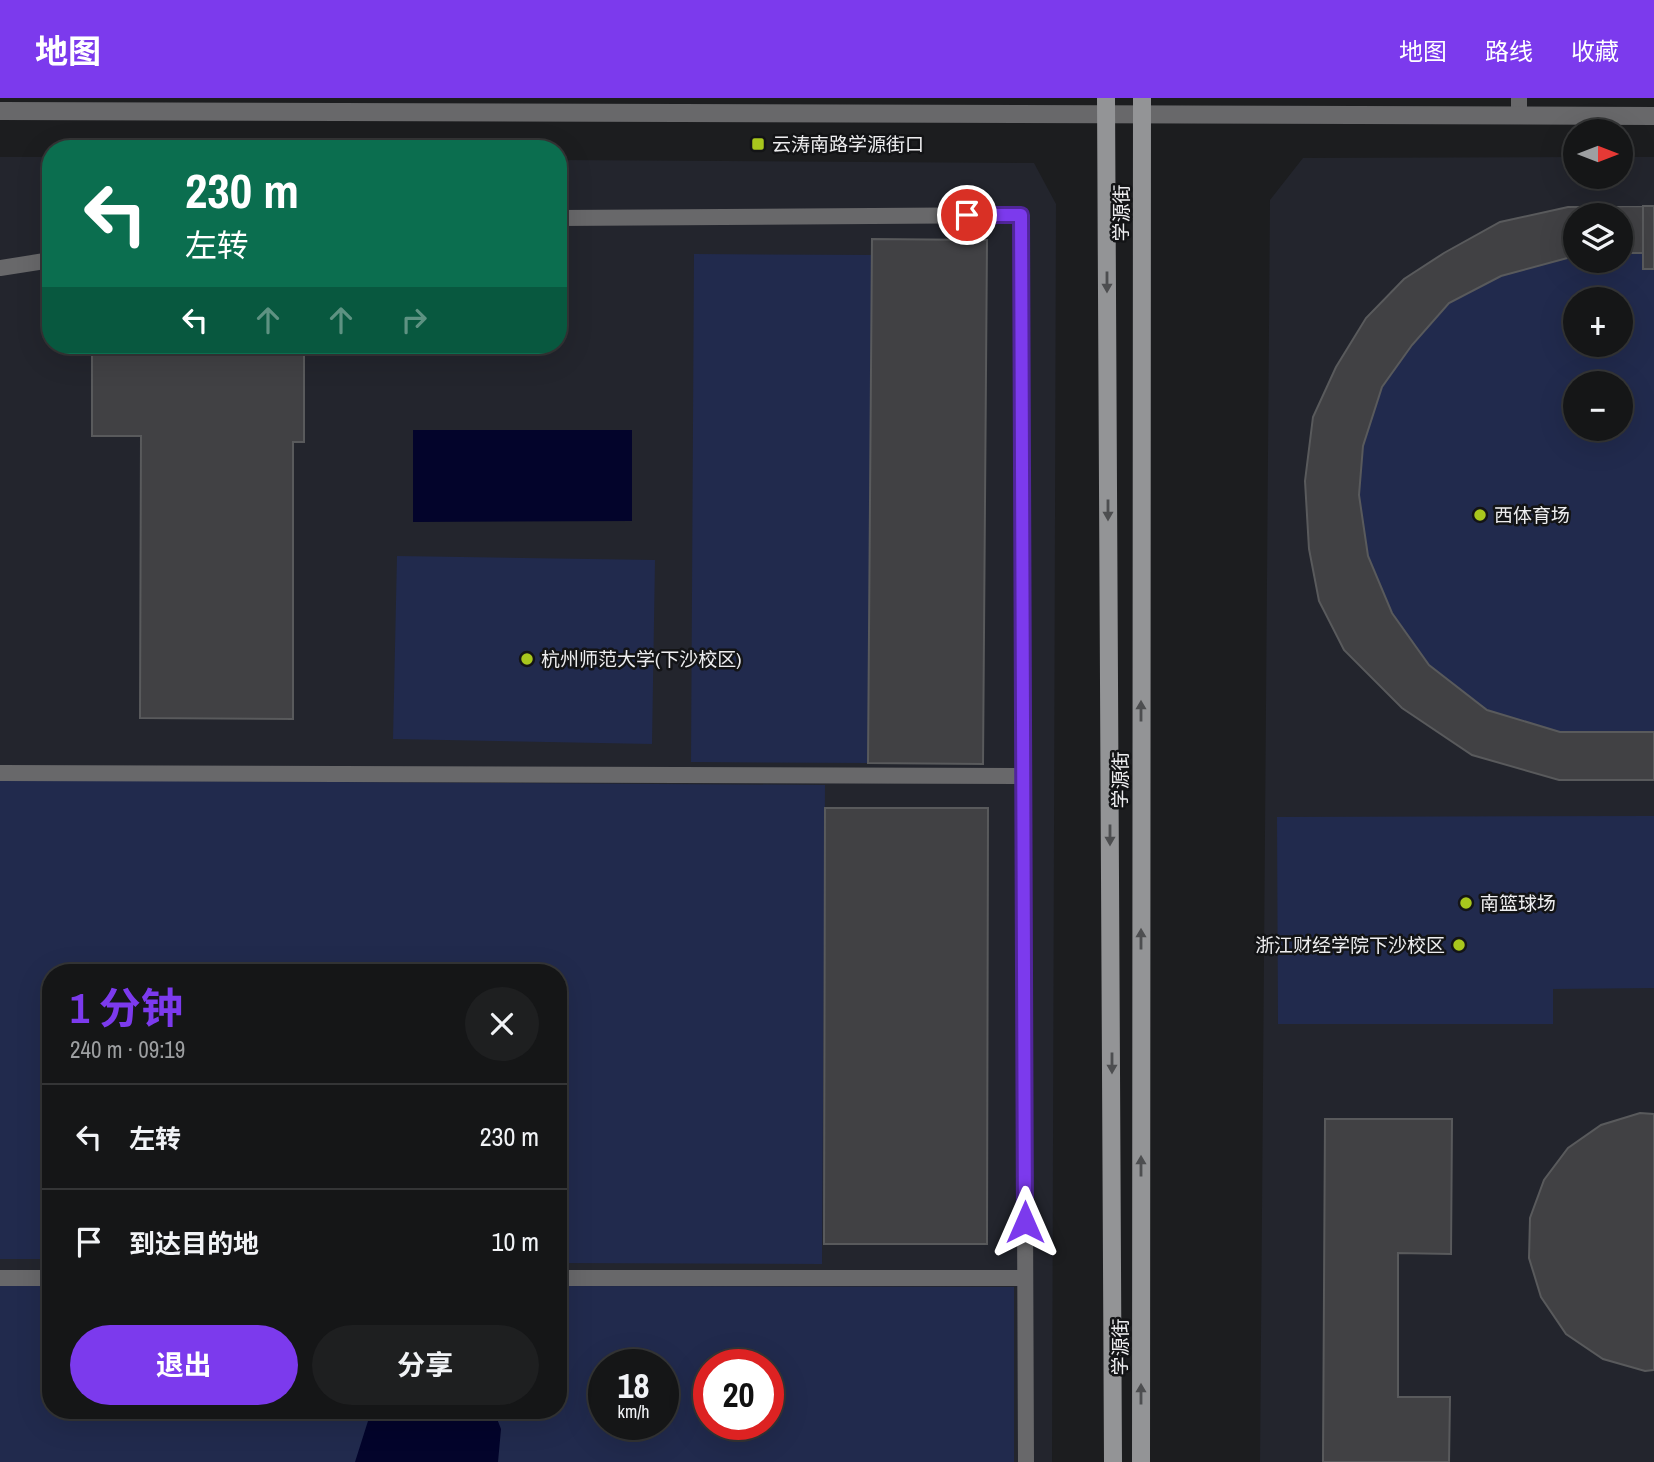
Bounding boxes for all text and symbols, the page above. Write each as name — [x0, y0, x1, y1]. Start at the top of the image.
text: 地图 — [35, 29, 101, 73]
text: 地图 — [1399, 35, 1447, 67]
text: 路线 — [1485, 35, 1533, 67]
text: 收藏 — [1571, 35, 1619, 67]
north arrow — [1563, 119, 1633, 189]
map controls — [1563, 119, 1633, 441]
place label: 云涛南路学源街口 — [772, 131, 924, 157]
marker: 云涛南路学源街口 — [750, 136, 766, 152]
text: 230 m — [185, 157, 299, 223]
icon: left — [70, 168, 161, 259]
street label: 学源街 — [1108, 184, 1134, 242]
pin — [937, 185, 997, 245]
icon: arrive — [948, 196, 986, 234]
button: layers — [1563, 203, 1633, 273]
text: 左转 — [185, 224, 249, 267]
one-way arrow — [1101, 272, 1113, 294]
button: + — [1563, 287, 1633, 357]
icon: left — [176, 301, 214, 339]
icon: ahead — [249, 301, 287, 339]
icon: ahead — [322, 301, 360, 339]
icon: right — [395, 301, 433, 339]
button: − — [1563, 371, 1633, 441]
one-way arrow — [1102, 499, 1114, 521]
place label: 西体育场 — [1494, 502, 1570, 528]
marker: 西体育场 — [1472, 507, 1488, 523]
place label: 杭州师范大学(下沙校区) — [541, 646, 741, 672]
marker: 杭州师范大学(下沙校区) — [519, 651, 535, 667]
one-way arrow — [1135, 700, 1147, 722]
street label: 学源街 — [1107, 751, 1133, 809]
one-way arrow — [1105, 825, 1116, 847]
place label: 南篮球场 — [1480, 890, 1556, 916]
marker: 南篮球场 — [1458, 895, 1474, 911]
one-way arrow — [1135, 928, 1147, 950]
place label: 浙江财经学院下沙校区 — [1255, 932, 1445, 958]
marker: 浙江财经学院下沙校区 — [1451, 937, 1467, 953]
text: 1 分钟 — [70, 980, 183, 1036]
button: close — [465, 987, 539, 1061]
text: 240 m · 09:19 — [70, 1034, 185, 1065]
one-way arrow — [1106, 1052, 1118, 1074]
icon: left — [70, 1118, 108, 1156]
text: 230 m — [480, 1119, 539, 1154]
text: 左转 — [129, 1121, 181, 1156]
one-way arrow — [1135, 1155, 1147, 1177]
position arrow — [988, 1185, 1062, 1259]
icon: arrive — [70, 1223, 108, 1261]
text: 10 m — [492, 1224, 539, 1259]
text: 到达目的地 — [129, 1226, 259, 1261]
street label: 学源街 — [1107, 1318, 1133, 1376]
button: 退出 — [70, 1325, 298, 1405]
button: 分享 — [312, 1325, 539, 1405]
speed limit sign: 20 — [693, 1349, 784, 1440]
text: 18 — [618, 1362, 649, 1409]
one-way arrow — [1135, 1383, 1147, 1405]
text: km/h — [618, 1399, 650, 1424]

